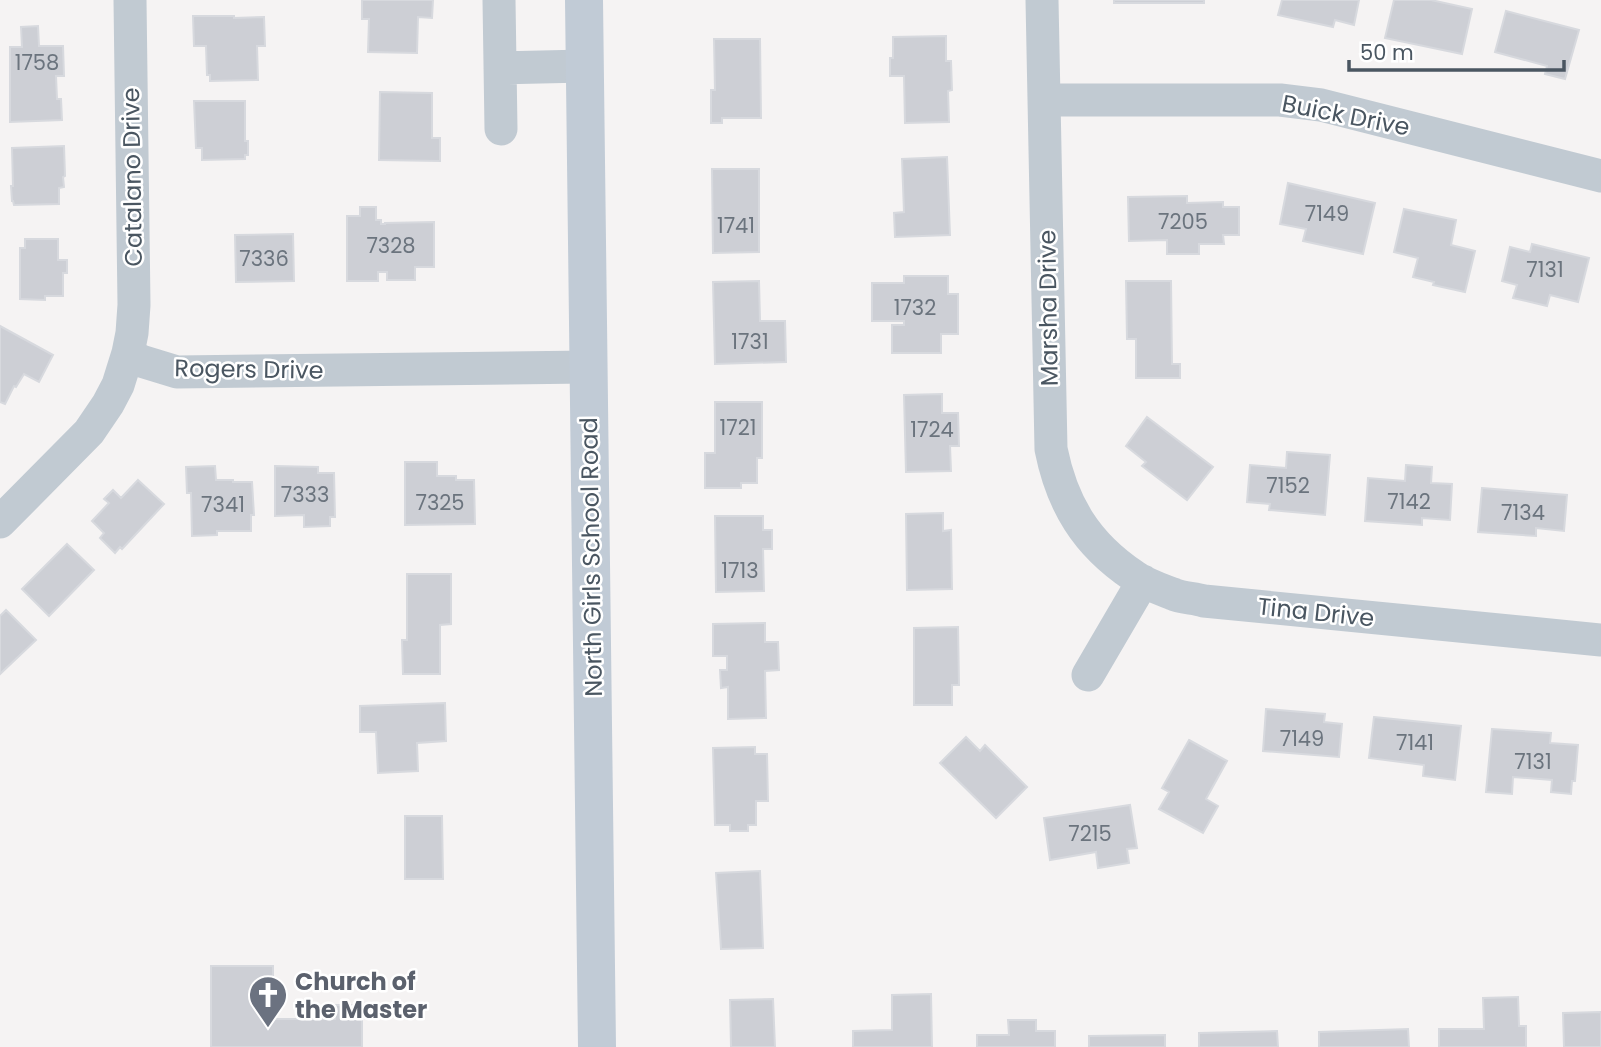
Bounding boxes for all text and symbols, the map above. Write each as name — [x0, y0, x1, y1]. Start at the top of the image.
scale bar — [1349, 28, 1564, 72]
text: 50 m — [1360, 38, 1414, 67]
house number: 1758 — [15, 48, 59, 77]
street label: Buick Drive — [1279, 86, 1413, 144]
street label: Catalano Drive — [114, 87, 150, 267]
house number: 7149 — [1305, 199, 1349, 228]
house number: 7205 — [1158, 207, 1208, 236]
house number: 1741 — [717, 211, 755, 240]
street label: Marsha Drive — [1030, 229, 1066, 387]
house number: 7328 — [366, 231, 416, 260]
house number: 7336 — [239, 244, 289, 273]
house number: 7131 — [1526, 255, 1564, 284]
house number: 1732 — [894, 293, 936, 322]
house number: 1731 — [731, 327, 769, 356]
street label: Rogers Drive — [174, 351, 324, 387]
house number: 1721 — [720, 413, 756, 442]
house number: 1724 — [910, 415, 954, 444]
street label: North Girls School Road — [572, 417, 610, 697]
house number: 7152 — [1266, 471, 1310, 500]
house number: 7333 — [281, 480, 329, 509]
house number: 7142 — [1387, 487, 1431, 516]
house number: 7325 — [415, 488, 465, 517]
house number: 7341 — [201, 490, 245, 519]
house number: 7134 — [1501, 498, 1545, 527]
house number: 1713 — [721, 556, 759, 585]
street label: Tina Drive — [1256, 589, 1376, 635]
house number: 7149 — [1280, 724, 1324, 753]
house number: 7141 — [1396, 728, 1434, 757]
house number: 7131 — [1514, 747, 1552, 776]
house number: 7215 — [1068, 819, 1112, 848]
place label: Church of the Master — [295, 965, 427, 1026]
church icon: Church of the Master — [247, 974, 289, 1029]

